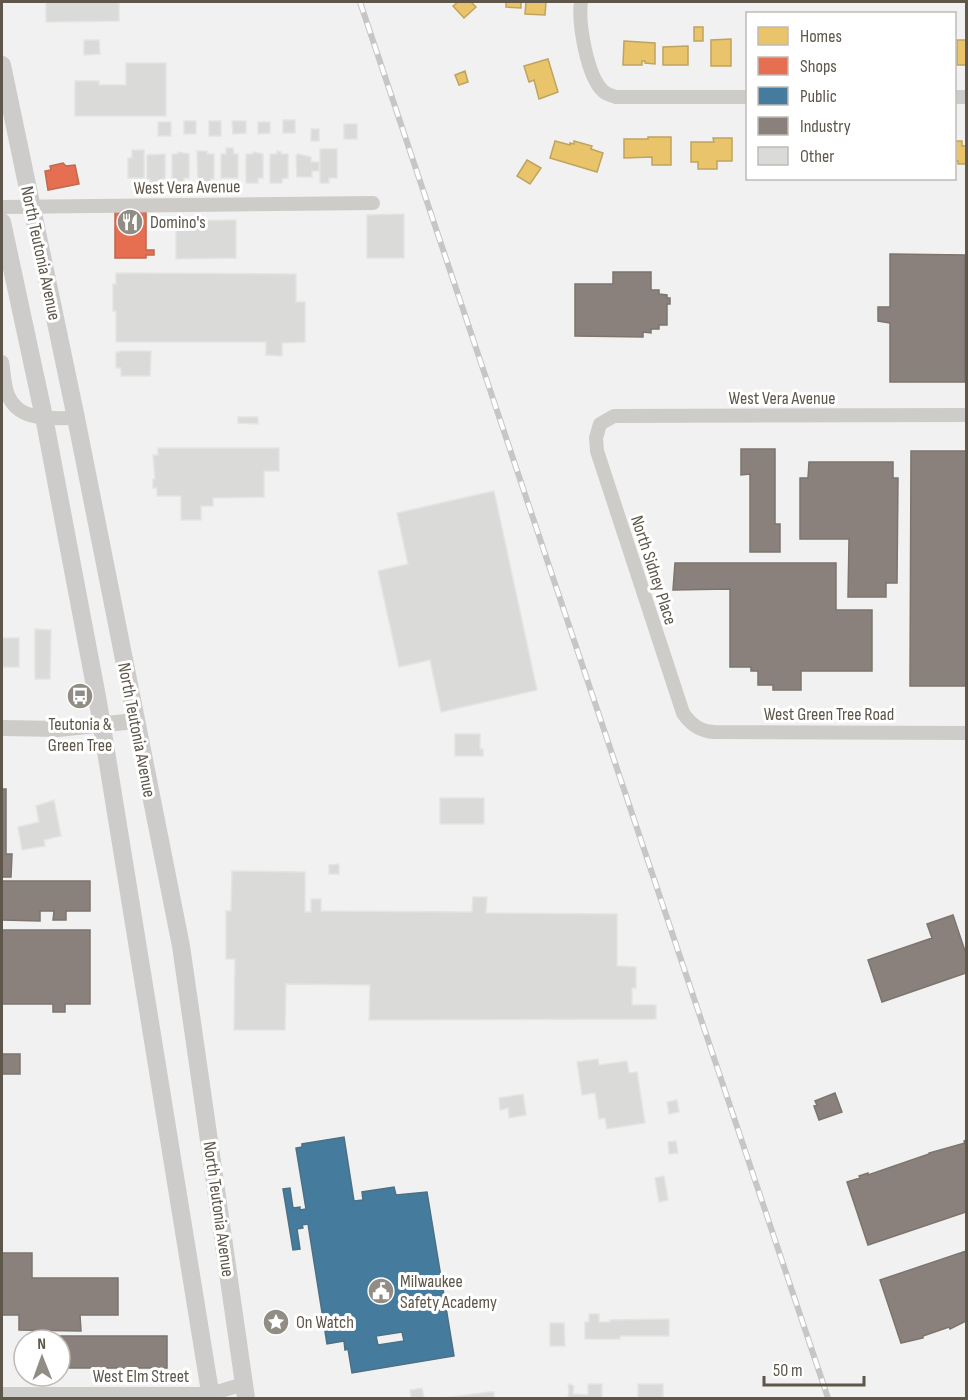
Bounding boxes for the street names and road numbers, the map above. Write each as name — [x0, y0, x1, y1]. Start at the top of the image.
street label: West Vera Avenue — [133, 176, 241, 199]
street label: North Teutonia Avenue — [16, 184, 65, 322]
street label: West Vera Avenue — [729, 388, 835, 409]
street label: North Sidney Place — [626, 513, 681, 627]
street label: North Teutonia Avenue — [113, 661, 160, 799]
street label: West Green Tree Road — [764, 704, 894, 725]
street label: North Teutonia Avenue — [199, 1140, 238, 1278]
street label: West Elm Street — [93, 1366, 190, 1387]

